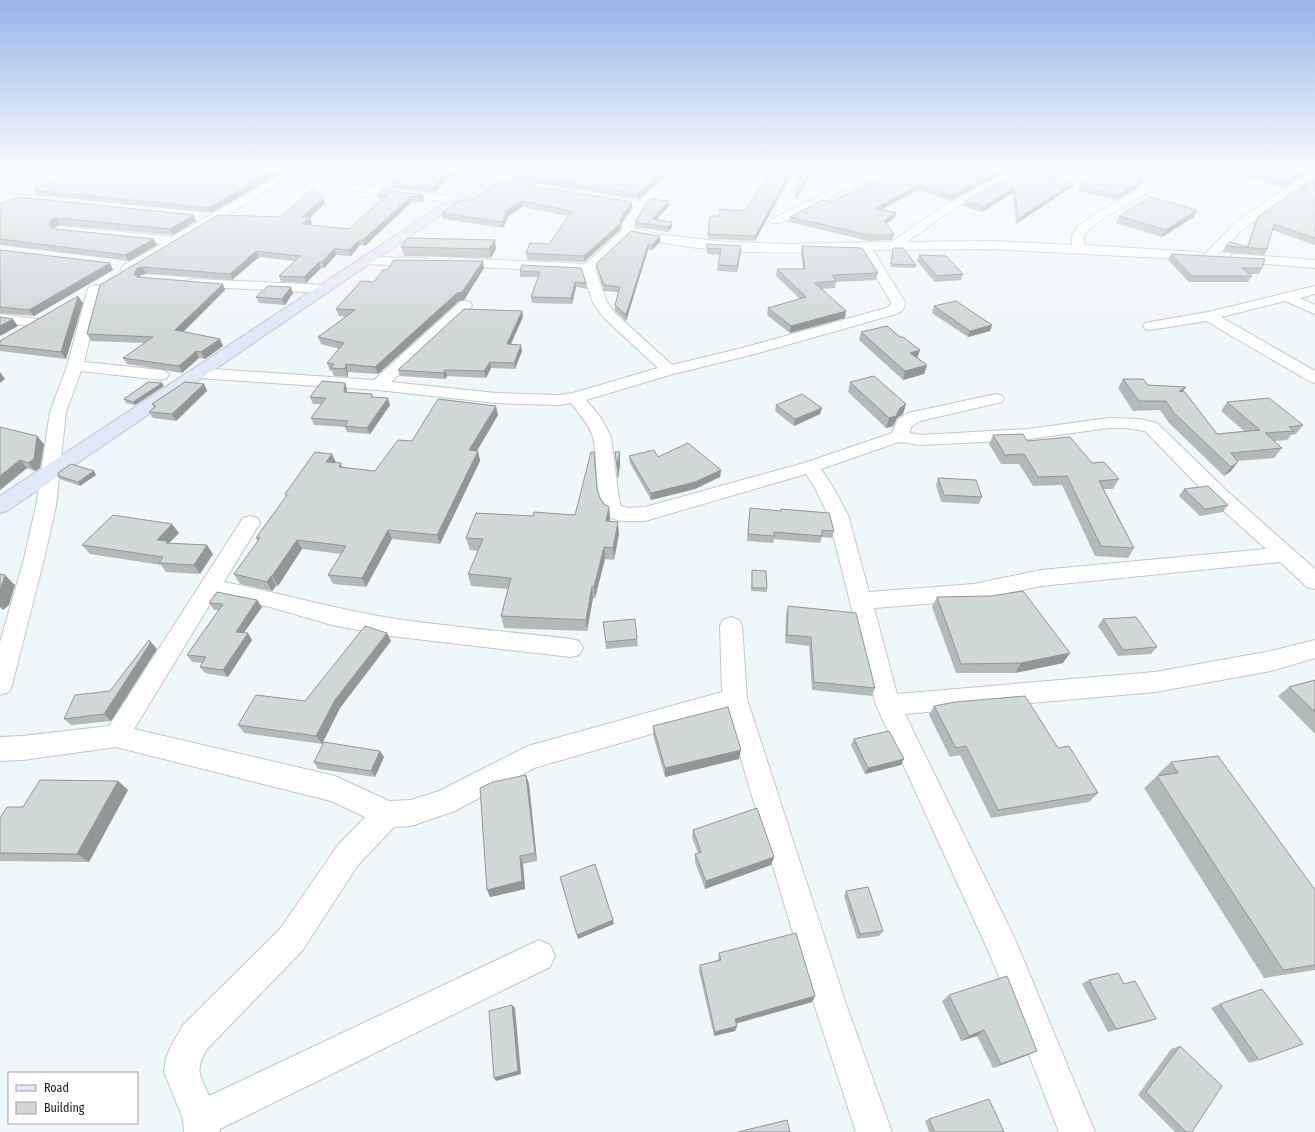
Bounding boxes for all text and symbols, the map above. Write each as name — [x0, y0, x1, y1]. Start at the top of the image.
legend — [8, 1072, 138, 1124]
text: Road — [44, 1081, 69, 1095]
text: Building — [44, 1101, 85, 1115]

